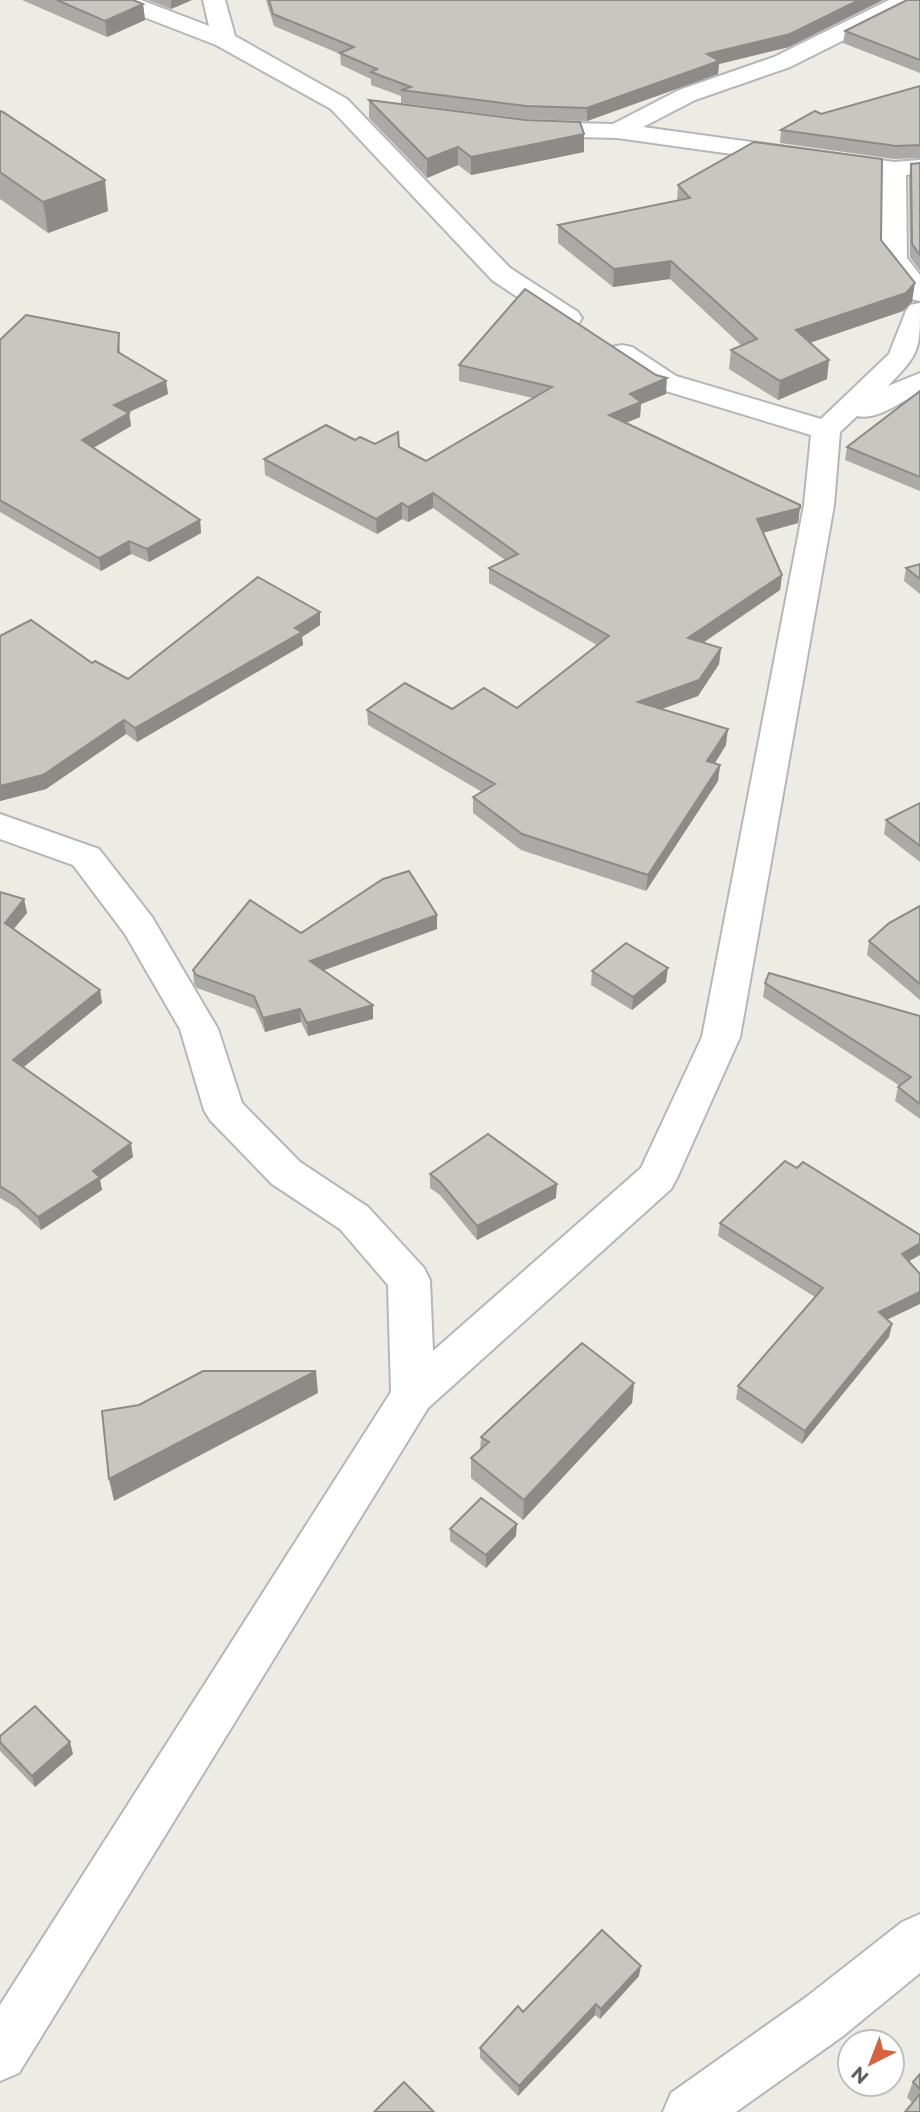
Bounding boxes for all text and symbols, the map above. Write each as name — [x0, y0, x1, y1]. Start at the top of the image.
north arrow — [836, 2028, 906, 2098]
text: N — [847, 2062, 873, 2089]

